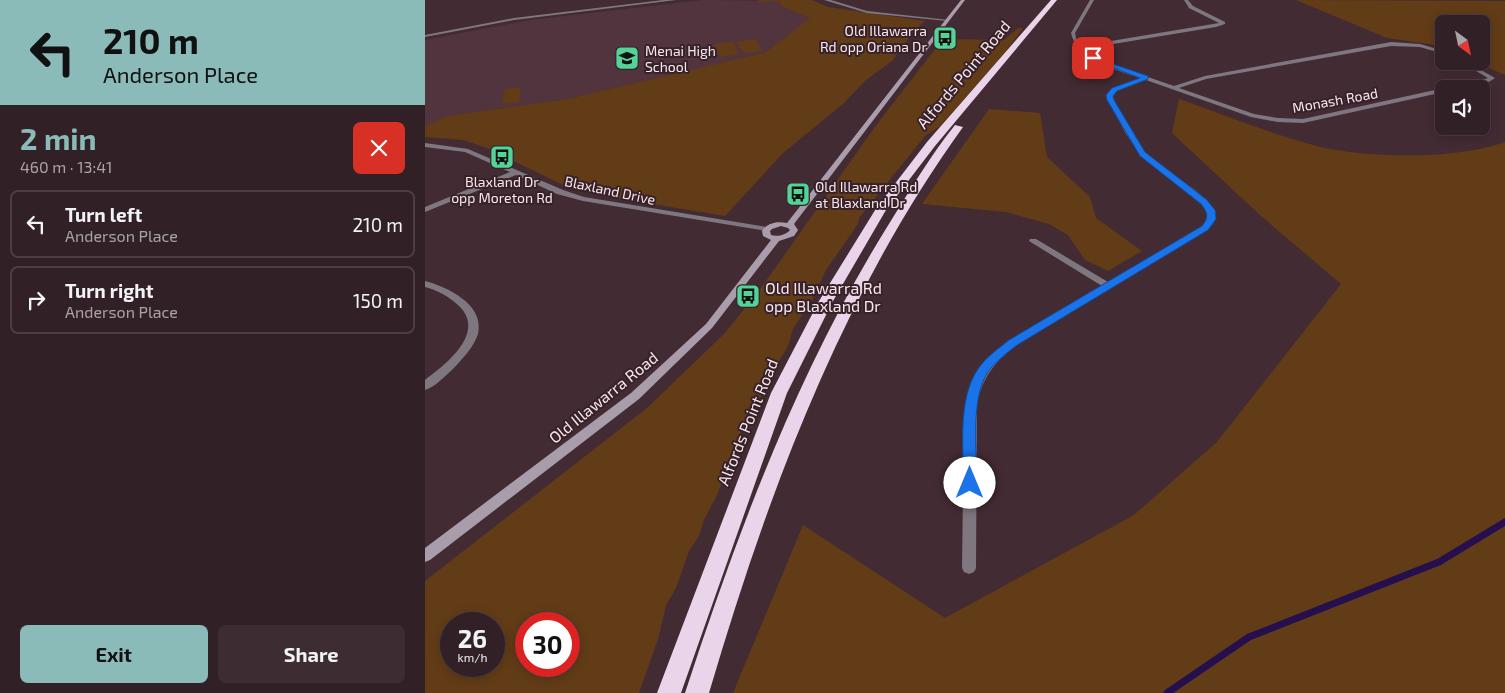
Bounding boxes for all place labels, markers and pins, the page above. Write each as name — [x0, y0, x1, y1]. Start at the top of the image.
place label: Old Illawarra Rd opp Oriana Dr — [820, 22, 927, 55]
bus stop icon: Old Illawarra Rd opp Oriana Dr — [932, 25, 958, 51]
pin — [1072, 37, 1114, 79]
place label: Menai High School — [645, 42, 716, 75]
school or university icon: Menai High School — [614, 45, 640, 71]
bus stop icon: Blaxland Dr opp Moreton Rd — [489, 144, 515, 170]
place label: Blaxland Dr opp Moreton Rd — [451, 173, 553, 206]
place label: Old Illawarra Rd at Blaxland Dr — [815, 178, 917, 211]
bus stop icon: Old Illawarra Rd at Blaxland Dr — [785, 181, 811, 207]
place label: Old Illawarra Rd opp Blaxland Dr — [765, 278, 882, 315]
bus stop icon: Old Illawarra Rd opp Blaxland Dr — [735, 283, 761, 309]

